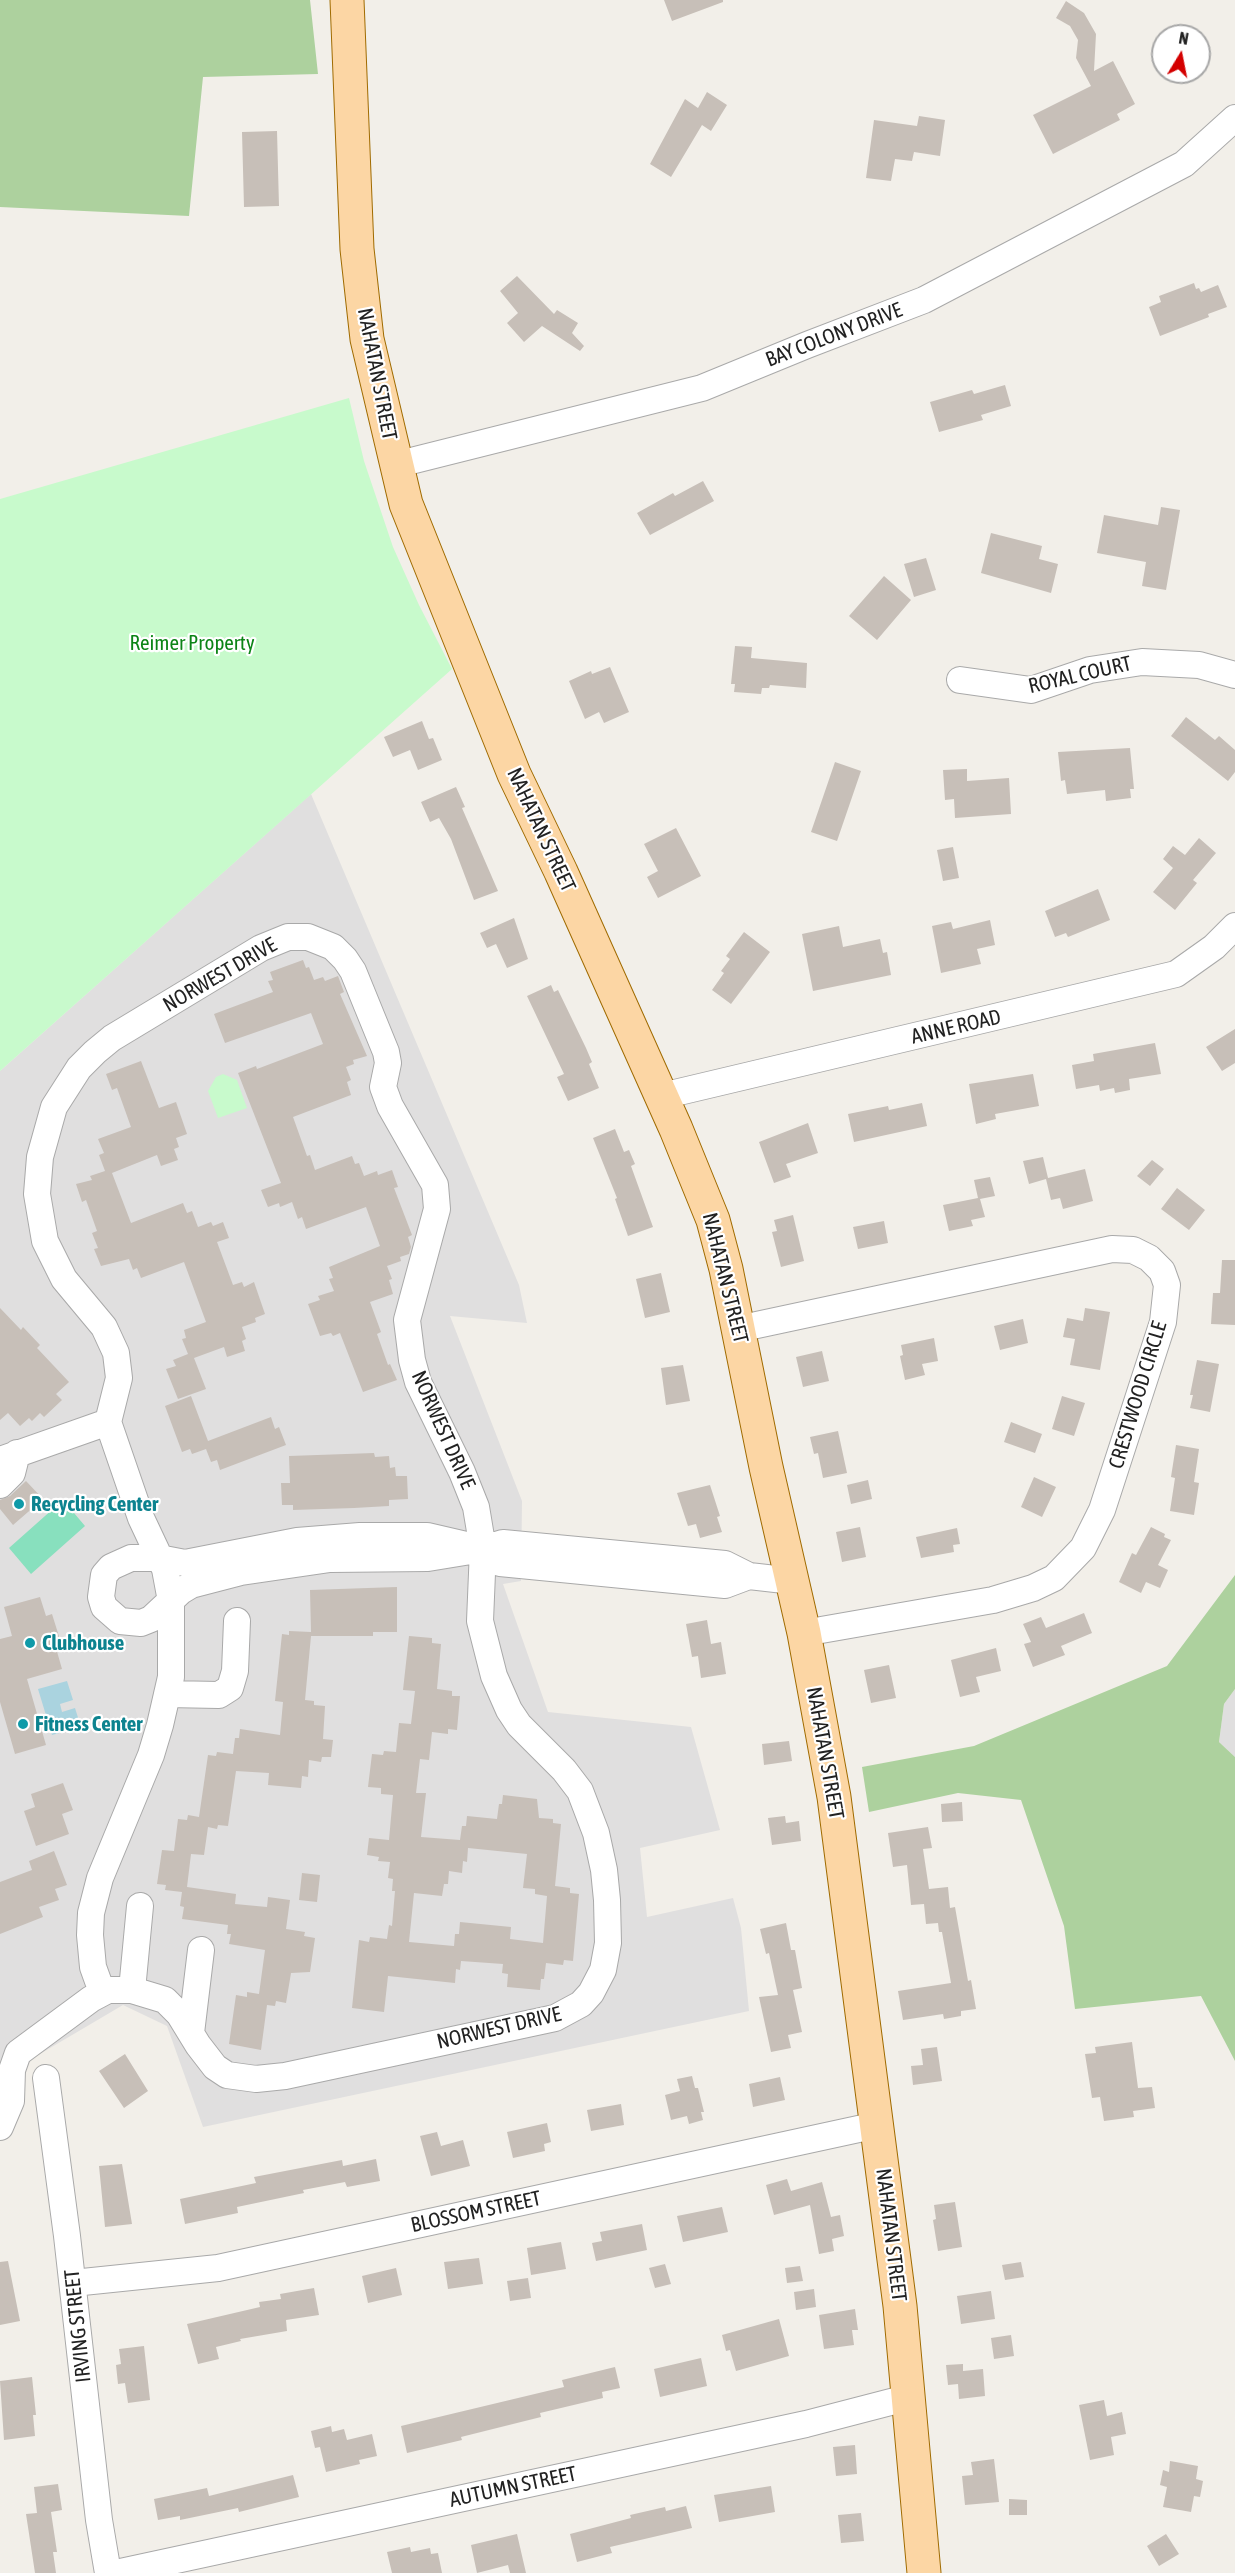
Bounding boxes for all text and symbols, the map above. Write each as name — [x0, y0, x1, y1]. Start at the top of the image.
north arrow — [1151, 24, 1211, 84]
text: N — [1178, 29, 1190, 48]
street label: BAY COLONY DRIVE — [762, 297, 906, 373]
street label: NAHATAN STREET — [352, 306, 402, 442]
park label: Reimer Property — [129, 630, 255, 656]
street label: ROYAL COURT — [1026, 651, 1134, 699]
street label: NAHATAN STREET — [501, 764, 581, 896]
street label: NORWEST DRIVE — [159, 932, 281, 1018]
street label: ANNE ROAD — [909, 1004, 1003, 1050]
street label: NAHATAN STREET — [697, 1210, 753, 1346]
street label: CRESTWOOD CIRCLE — [1104, 1318, 1172, 1472]
street label: NORWEST DRIVE — [406, 1367, 480, 1493]
place label: Recycling Center — [31, 1491, 158, 1517]
marker: Recycling Center — [12, 1497, 26, 1511]
place label: Clubhouse — [42, 1630, 124, 1656]
marker: Clubhouse — [23, 1636, 37, 1650]
street label: NAHATAN STREET — [801, 1685, 849, 1821]
place label: Fitness Center — [35, 1711, 142, 1737]
marker: Fitness Center — [16, 1717, 30, 1731]
street label: NORWEST DRIVE — [434, 2001, 564, 2055]
street label: NAHATAN STREET — [870, 2167, 912, 2303]
street label: BLOSSOM STREET — [409, 2186, 543, 2238]
street label: IRVING STREET — [60, 2268, 96, 2384]
street label: AUTUMN STREET — [447, 2461, 579, 2513]

